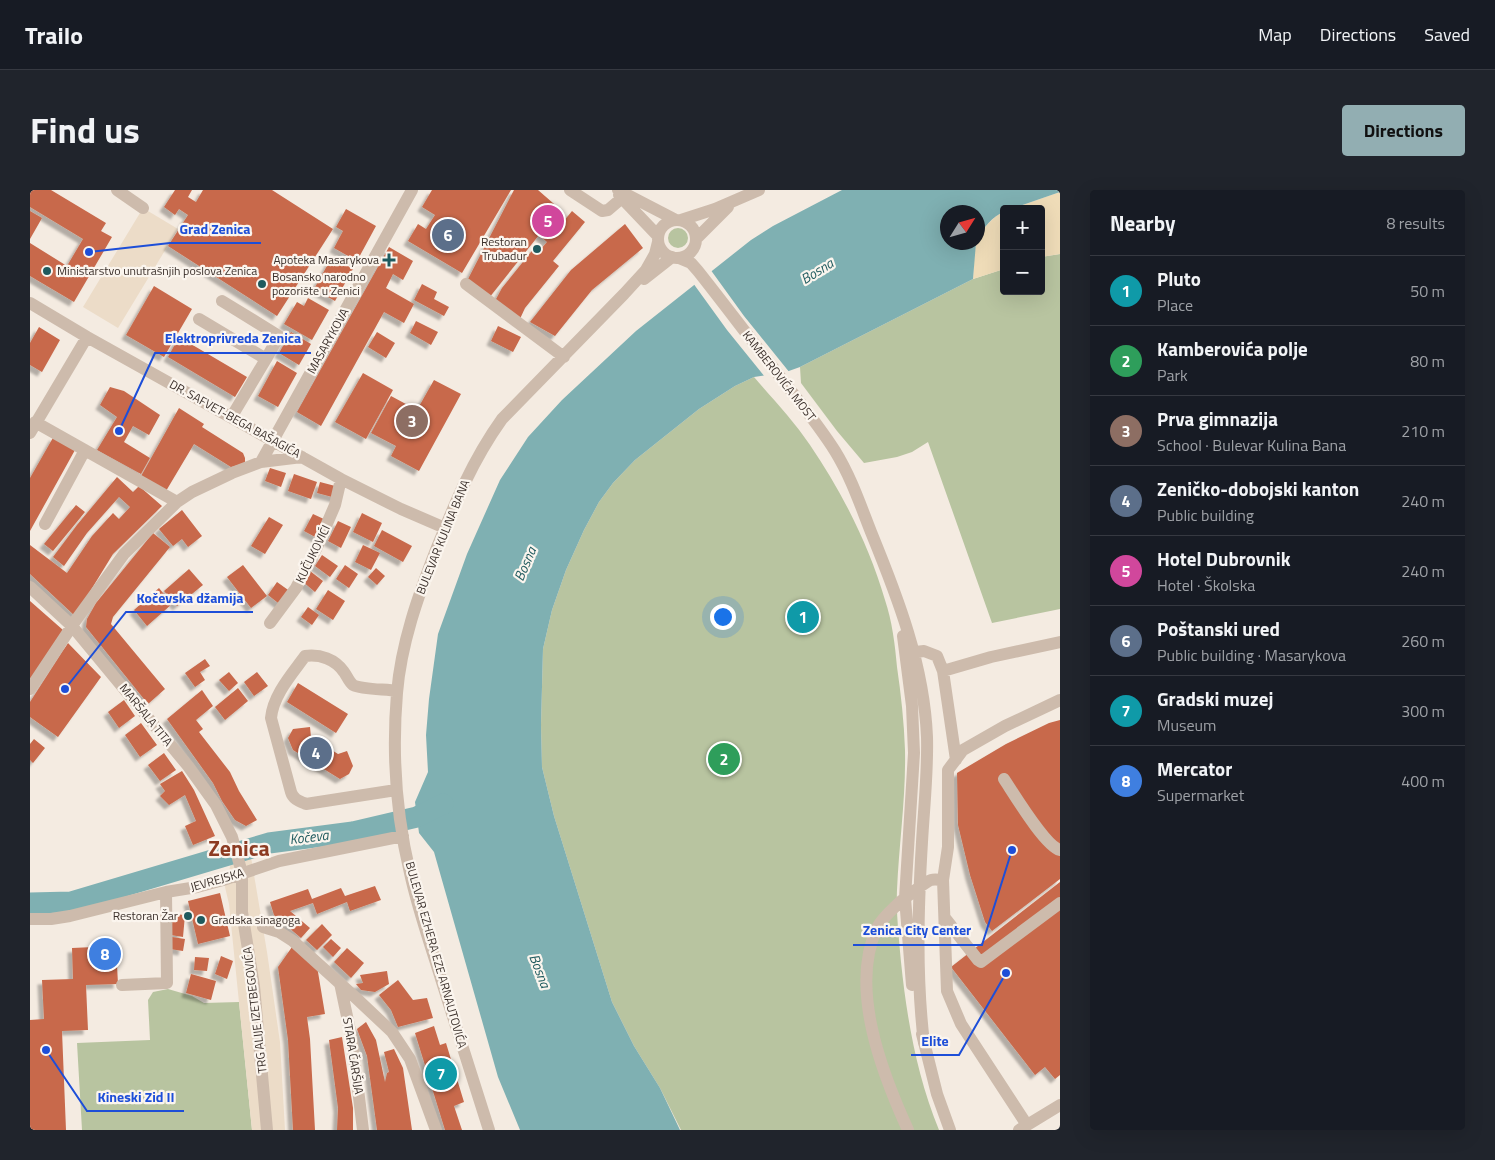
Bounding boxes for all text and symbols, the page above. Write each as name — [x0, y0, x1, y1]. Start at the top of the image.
text: Trailo — [25, 17, 83, 53]
text: Map — [1258, 21, 1292, 48]
text: Directions — [1320, 21, 1396, 48]
text: Saved — [1424, 21, 1470, 48]
text: Find us — [30, 103, 140, 157]
button: Directions — [1342, 105, 1465, 156]
pin: 5 — [532, 202, 564, 240]
north arrow — [940, 205, 985, 250]
map controls — [1000, 205, 1045, 295]
button: + — [1000, 205, 1045, 250]
text: Nearby — [1110, 207, 1175, 239]
text: 8 results — [1386, 211, 1445, 235]
callout: Grad Zenica — [170, 214, 261, 243]
pin: 6 — [432, 216, 464, 254]
text: Grad Zenica — [180, 218, 250, 239]
place label: Restoran Trubadur — [481, 232, 527, 265]
marker: Restoran Trubadur — [531, 243, 543, 255]
place label: Apoteka Masarykova — [273, 250, 379, 269]
button: − — [1000, 250, 1045, 295]
water label: Bosna — [796, 252, 838, 289]
marker: Apoteka Masarykova — [383, 254, 395, 266]
place label: Ministarstvo unutrašnjih poslova Zenica — [57, 261, 257, 280]
text: Pluto — [1157, 264, 1201, 293]
marker: Ministarstvo unutrašnjih poslova Zenica — [41, 265, 53, 277]
place label: Bosansko narodno pozorište u Zenici — [272, 267, 366, 300]
marker: Bosansko narodno pozorište u Zenici — [256, 278, 268, 290]
text: 1 — [1122, 279, 1130, 303]
text: 50 m — [1410, 279, 1445, 303]
text: Place — [1157, 293, 1193, 317]
street label: MASARYKOVA — [302, 304, 353, 377]
callout: Elektroprivreda Zenica — [155, 324, 311, 353]
street label: KAMBEROVIĆA MOST — [738, 326, 821, 426]
text: Elektroprivreda Zenica — [165, 327, 301, 348]
text: Kamberovića polje — [1157, 334, 1308, 363]
text: 2 — [1122, 349, 1130, 373]
text: 80 m — [1410, 349, 1445, 373]
text: Park — [1157, 363, 1188, 387]
street label: DR. SAFVET-BEGA BAŠAGIĆA — [166, 374, 304, 463]
pin: 3 — [396, 402, 428, 440]
text: Prva gimnazija — [1157, 404, 1278, 433]
text: 3 — [1122, 419, 1130, 443]
text: 210 m — [1401, 419, 1445, 443]
text: School · Bulevar Kulina Bana — [1157, 433, 1346, 457]
text: Zeničko-dobojski kanton — [1157, 474, 1359, 503]
street label: BULEVAR KULINA BANA — [411, 477, 474, 597]
text: 4 — [1122, 489, 1130, 513]
text: 240 m — [1401, 489, 1445, 513]
text: Public building — [1157, 503, 1254, 527]
street label: KUČUKOVIĆI — [290, 521, 335, 586]
water label: Bosna — [508, 543, 541, 584]
text: Hotel Dubrovnik — [1157, 544, 1290, 573]
text: 5 — [1122, 559, 1130, 583]
text: 240 m — [1401, 559, 1445, 583]
text: Hotel · Školska — [1157, 573, 1255, 597]
callout: Kočevska džamija — [126, 583, 253, 612]
text: Kočevska džamija — [136, 587, 244, 608]
pin: 1 — [787, 598, 819, 636]
your location — [710, 604, 736, 630]
text: Poštanski ured — [1157, 614, 1280, 643]
text: 6 — [1122, 629, 1130, 653]
text: 260 m — [1401, 629, 1445, 653]
text: Public building · Masarykova — [1157, 643, 1346, 667]
street label: MARŠALA TITA — [115, 679, 178, 750]
text: Gradski muzej — [1157, 684, 1273, 713]
text: 7 — [1122, 699, 1130, 723]
text: 300 m — [1401, 699, 1445, 723]
text: Museum — [1157, 713, 1216, 737]
pin: 4 — [300, 734, 332, 772]
pin: 2 — [708, 740, 740, 778]
text: Mercator — [1157, 754, 1232, 783]
text: 8 — [1122, 769, 1130, 793]
text: 400 m — [1401, 769, 1445, 793]
text: Supermarket — [1157, 783, 1244, 807]
water label: Kočeva — [288, 824, 331, 849]
district label: Zenica — [208, 831, 270, 865]
street label: BULEVAR EZHERA EZE ARNAUTOVIĆA — [401, 859, 472, 1050]
street label: JEVREJSKA — [188, 863, 246, 896]
place label: Restoran Žar — [113, 906, 178, 925]
marker: Restoran Žar — [182, 910, 194, 922]
place label: Gradska sinagoga — [211, 910, 300, 929]
marker: Gradska sinagoga — [195, 914, 207, 926]
callout: Zenica City Center — [853, 916, 982, 945]
text: Zenica City Center — [863, 919, 971, 940]
pin: 8 — [89, 935, 121, 973]
street label: TRG ALIJE IZETBEGOVIĆA — [237, 946, 272, 1074]
water label: Bosna — [524, 951, 557, 992]
street label: STARA ČARŠIJA — [338, 1016, 369, 1096]
callout: Elite — [911, 1026, 959, 1055]
text: Elite — [921, 1030, 949, 1051]
pin: 7 — [425, 1055, 457, 1093]
callout: Kineski Zid II — [87, 1082, 184, 1111]
text: Kineski Zid II — [97, 1086, 175, 1107]

